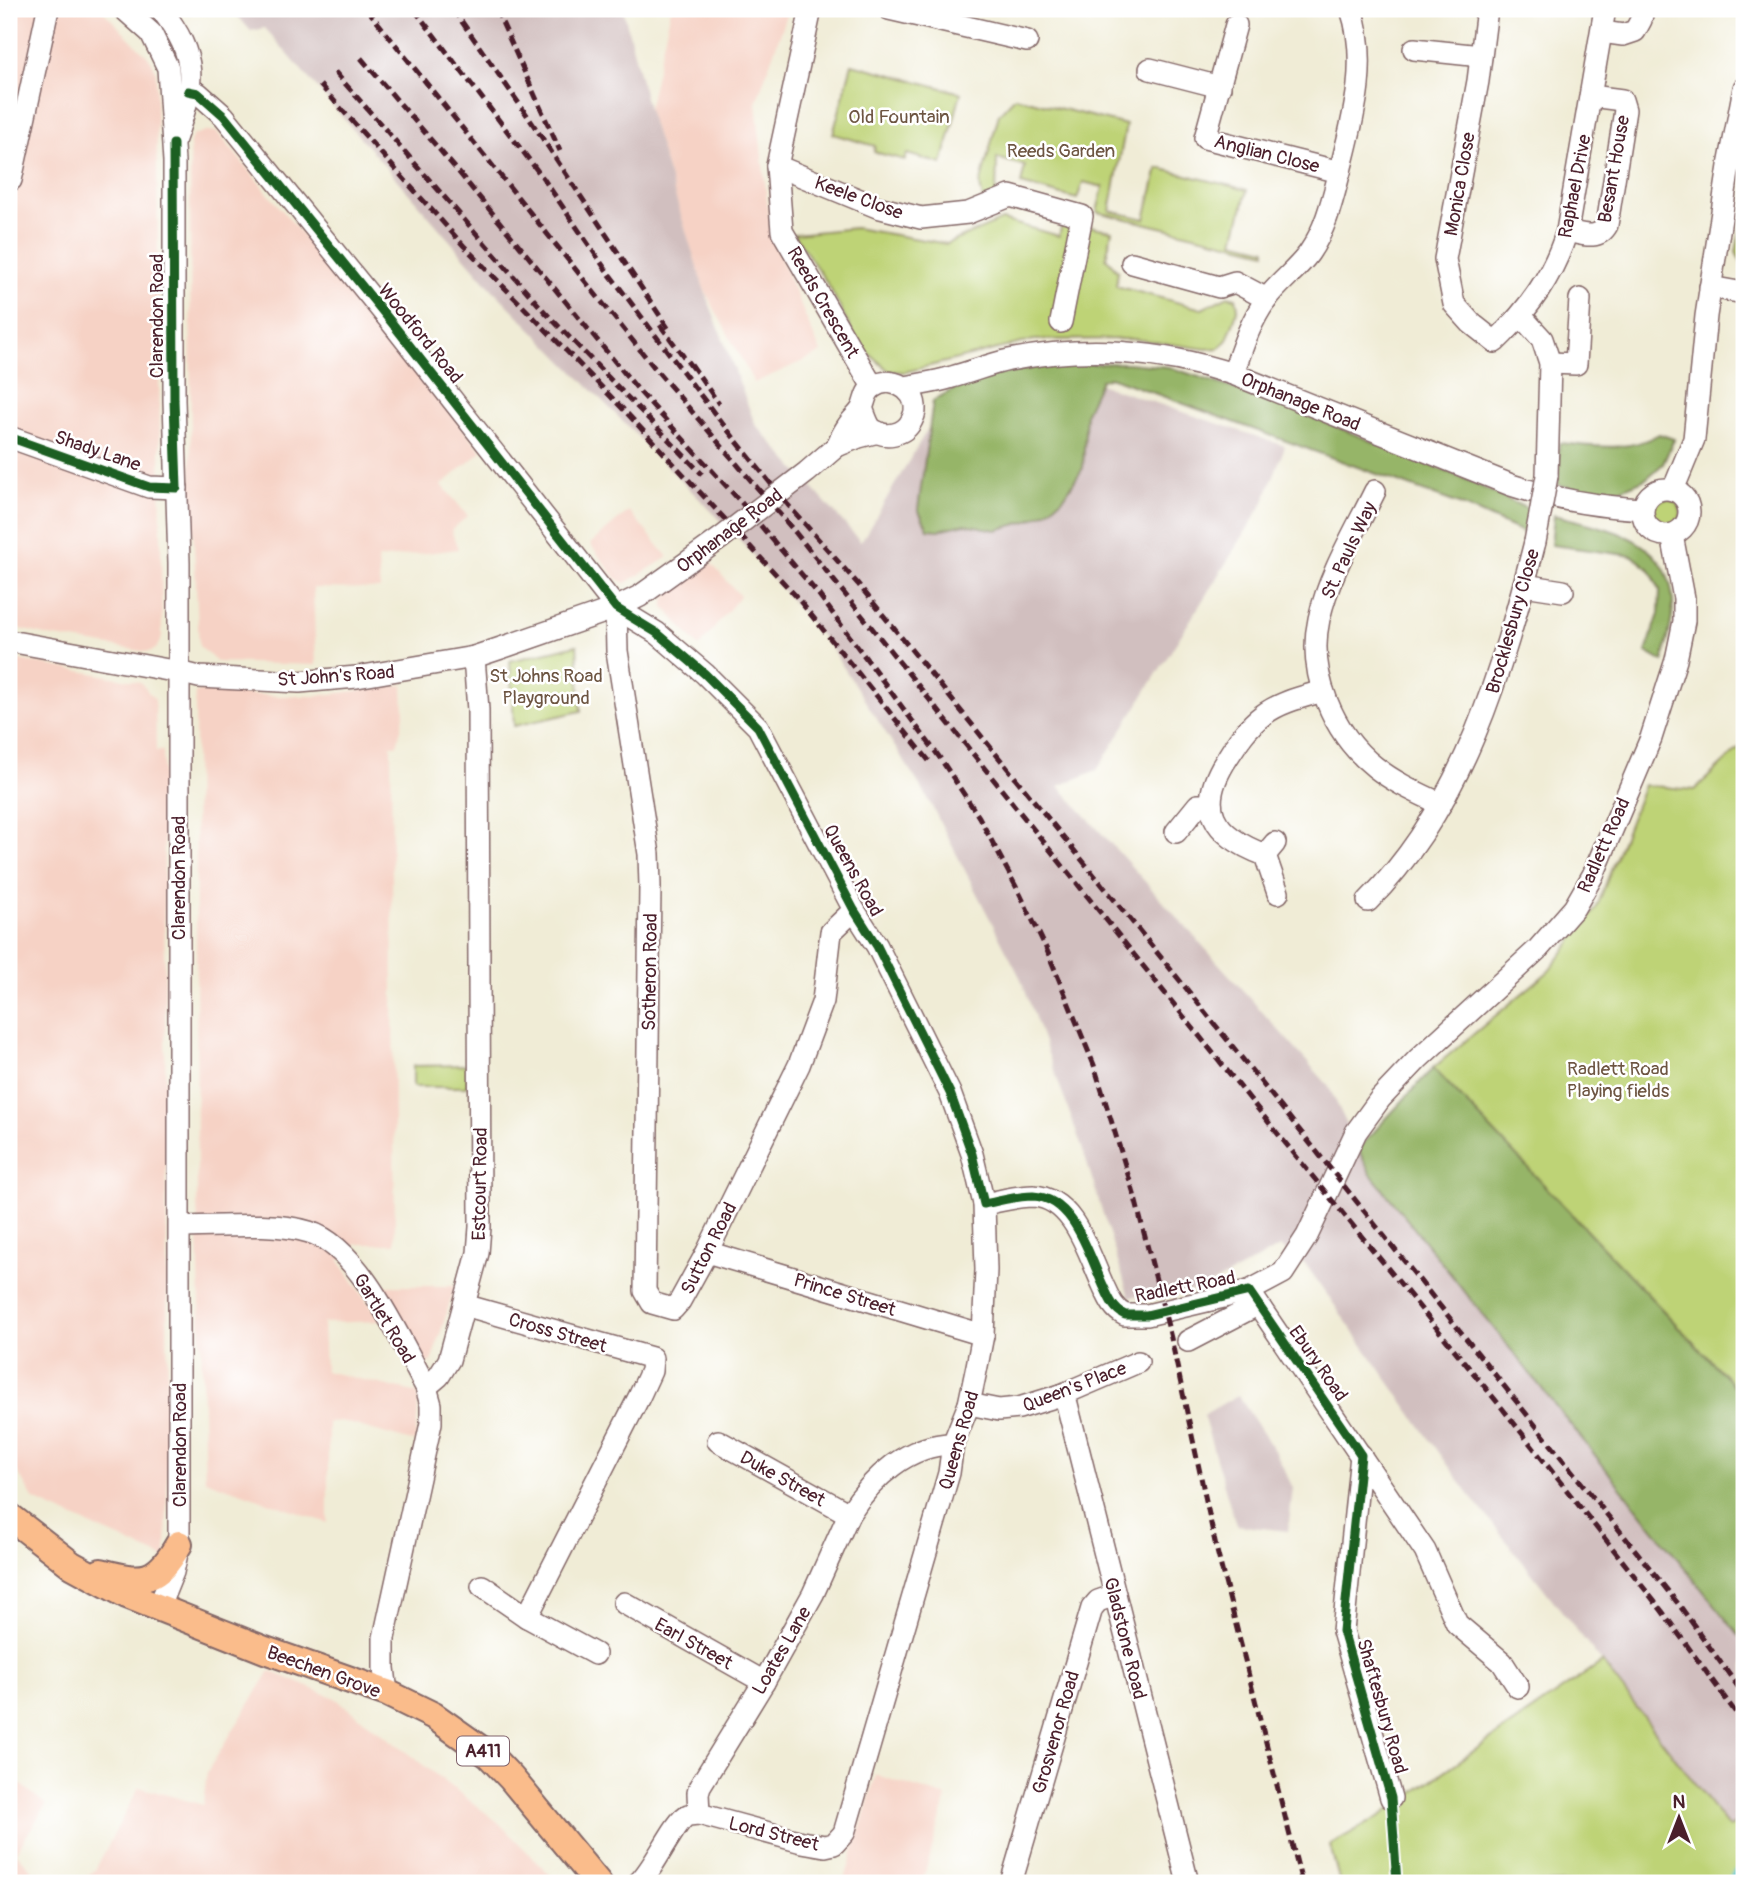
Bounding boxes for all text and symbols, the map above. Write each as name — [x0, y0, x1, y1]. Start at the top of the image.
park label: Old Fountain — [848, 105, 950, 129]
street label: Besant House — [1593, 113, 1635, 225]
street label: Anglian Close — [1211, 129, 1323, 179]
street label: Monica Close — [1439, 130, 1481, 238]
street label: Raphael Drive — [1553, 132, 1597, 240]
park label: Reeds Garden — [1007, 139, 1115, 163]
street label: Keele Close — [811, 171, 907, 225]
street label: Reeds Crescent — [782, 243, 865, 363]
street label: Clarendon Road — [145, 254, 169, 378]
street label: Woodford Road — [373, 279, 468, 389]
street label: Orphanage Road — [1237, 367, 1364, 437]
street label: Shady Lane — [51, 425, 144, 477]
street label: Orphanage Road — [672, 483, 788, 579]
street label: St. Pauls Way — [1316, 498, 1382, 603]
street label: Brocklesbury Close — [1481, 545, 1545, 696]
street label: St John's Road — [277, 660, 396, 692]
park label: St Johns Road Playground — [489, 664, 603, 710]
street label: Radlett Road — [1572, 794, 1636, 897]
street label: Clarendon Road — [167, 816, 191, 940]
street label: Queens Road — [818, 820, 888, 921]
street label: Sotheron Road — [637, 913, 663, 1031]
park label: Radlett Road Playing fields — [1567, 1057, 1670, 1103]
street label: Estcourt Road — [467, 1127, 493, 1241]
street label: Sutton Road — [675, 1198, 742, 1299]
street label: Radlett Road — [1133, 1265, 1237, 1308]
street label: Prince Street — [791, 1268, 899, 1322]
street label: Gartlet Road — [348, 1269, 420, 1368]
street label: Cross Street — [506, 1308, 610, 1359]
street label: Ebury Road — [1283, 1321, 1353, 1406]
street label: Queen's Place — [1019, 1356, 1130, 1418]
street label: Clarendon Road — [168, 1383, 192, 1507]
street label: Queens Road — [933, 1388, 985, 1493]
street label: Duke Street — [736, 1446, 830, 1512]
street label: Gladstone Road — [1098, 1575, 1152, 1702]
street label: Loates Lane — [747, 1602, 817, 1699]
street label: Earl Street — [650, 1613, 737, 1675]
street label: Shaftesbury Road — [1351, 1636, 1413, 1777]
street label: Beechen Grove — [264, 1640, 384, 1704]
street label: Grosvenor Road — [1027, 1668, 1085, 1797]
road number: A411 — [457, 1736, 509, 1766]
north arrow — [1644, 1784, 1714, 1854]
text: N — [1673, 1790, 1686, 1814]
street label: Lord Street — [726, 1811, 822, 1857]

